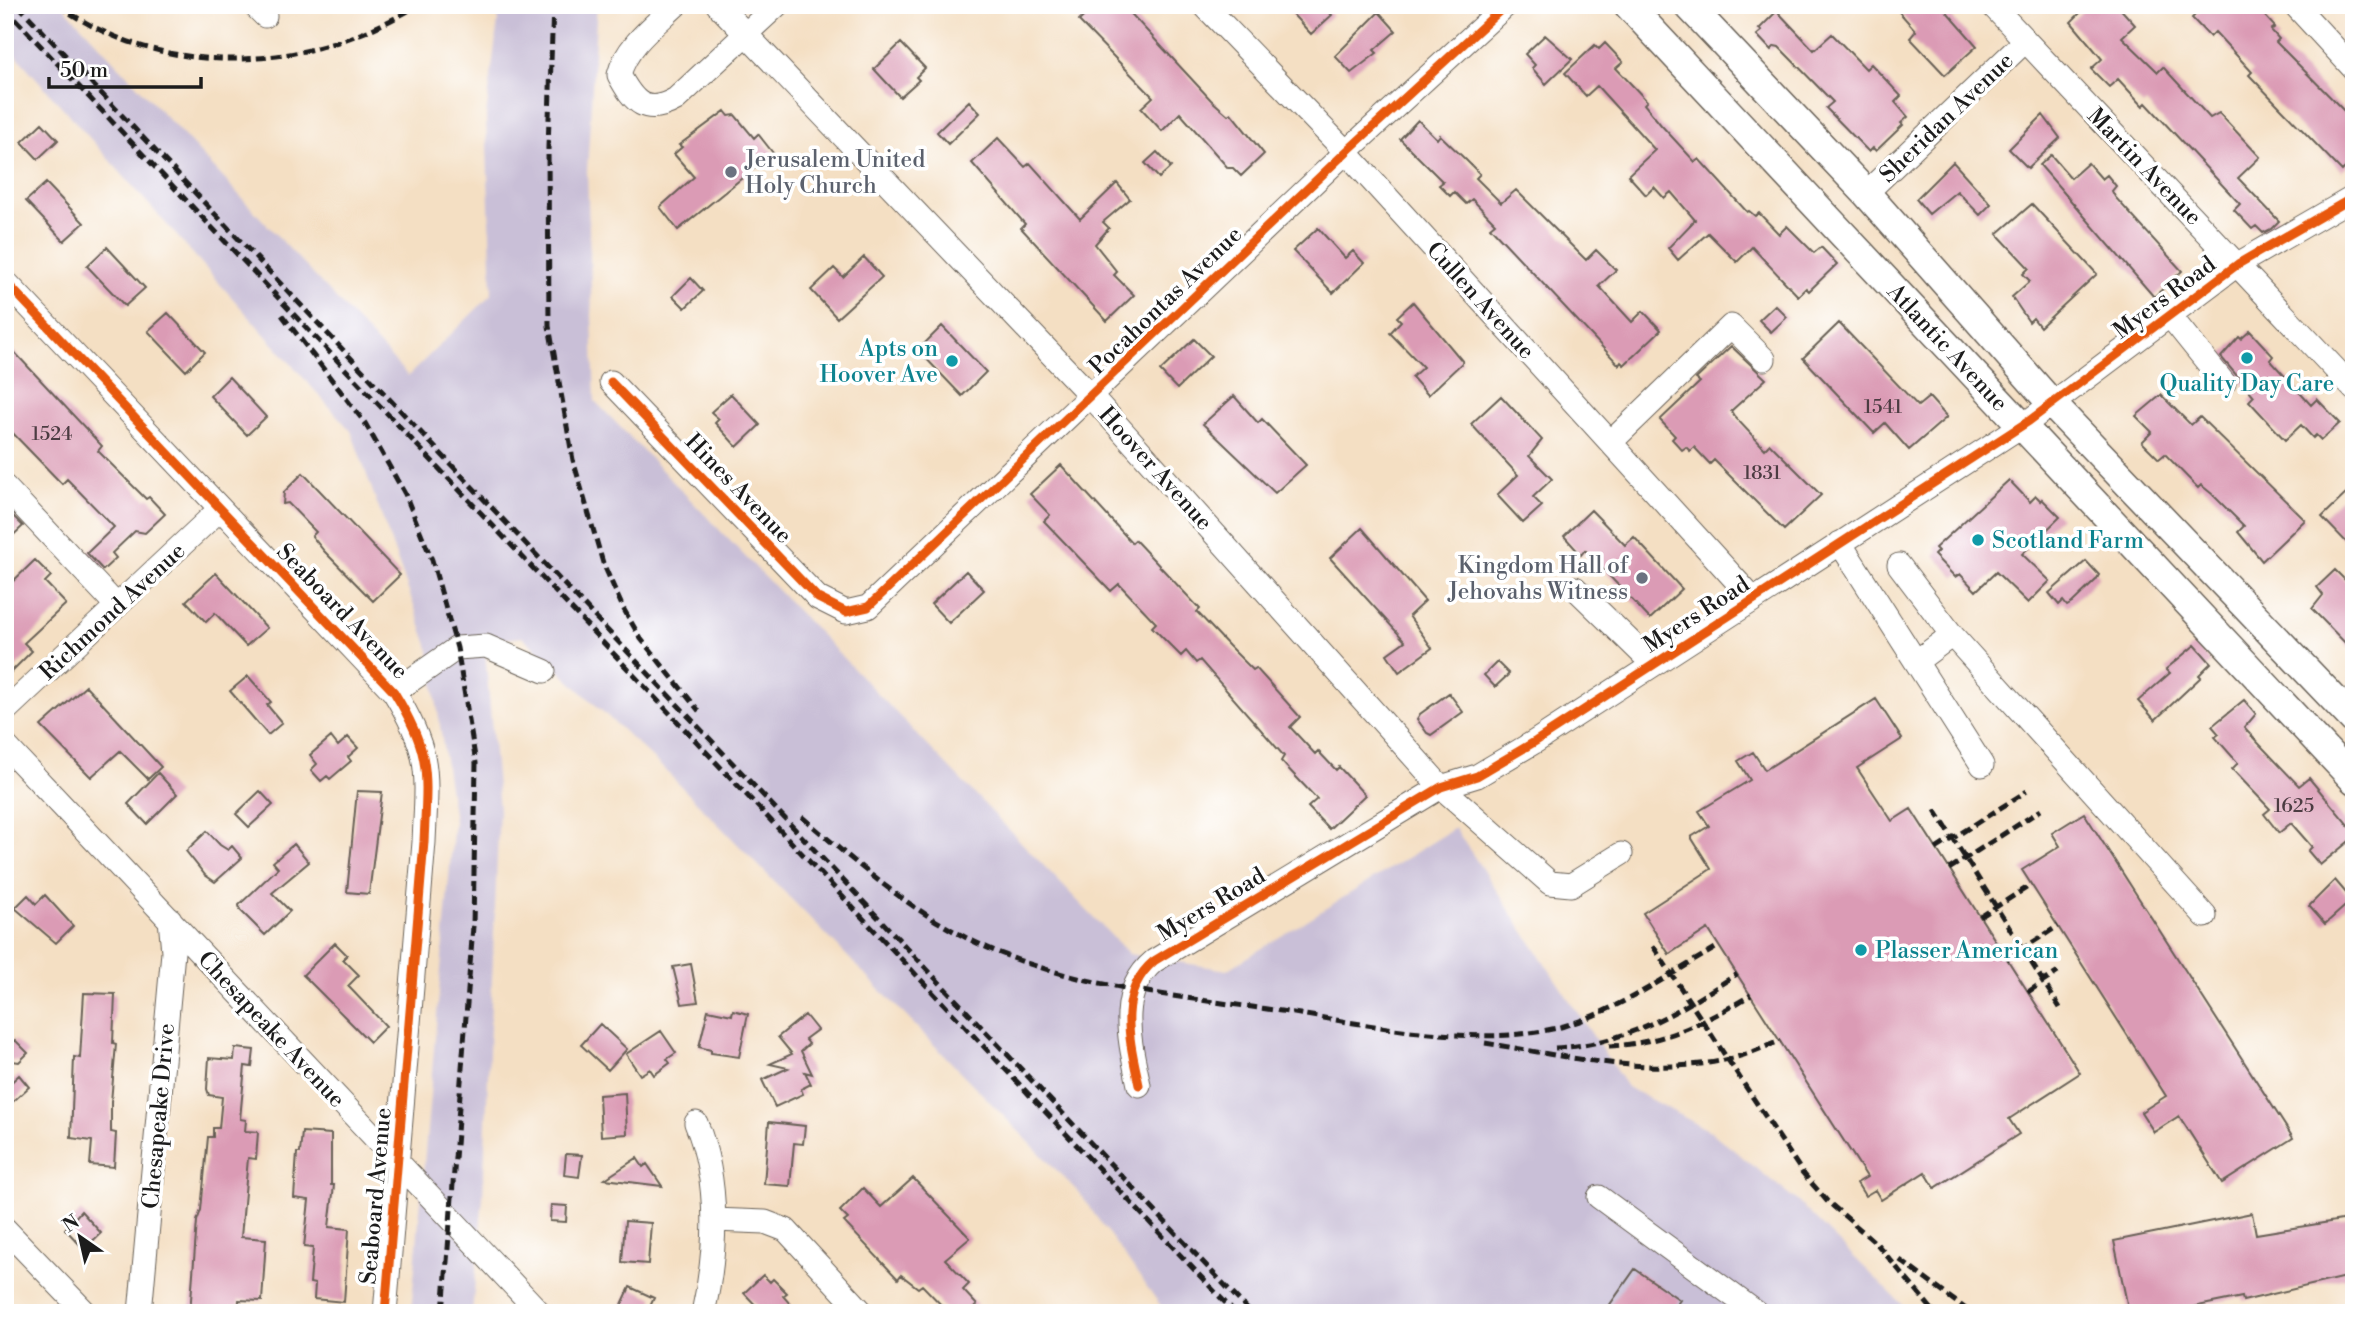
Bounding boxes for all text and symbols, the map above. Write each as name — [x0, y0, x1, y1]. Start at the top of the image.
scale bar — [49, 46, 201, 90]
street label: Sheridan Avenue — [1874, 47, 2020, 189]
text: 50 m — [60, 58, 108, 84]
street label: Martin Avenue — [2081, 102, 2207, 231]
place label: Jerusalem United Holy Church — [744, 146, 925, 200]
marker: Jerusalem United Holy Church — [723, 164, 739, 180]
street label: Pocahontas Avenue — [1084, 221, 1248, 381]
street label: Cullen Avenue — [1420, 236, 1540, 365]
street label: Myers Road — [2108, 250, 2221, 345]
street label: Atlantic Avenue — [1880, 277, 2014, 417]
place label: Apts on Hoover Ave — [819, 335, 938, 389]
marker: Quality Day Care — [2239, 350, 2255, 366]
marker: Apts on Hoover Ave — [944, 353, 960, 369]
place label: Quality Day Care — [2160, 370, 2334, 398]
house number: 1541 — [1864, 395, 1902, 419]
street label: Hoover Avenue — [1092, 401, 1218, 536]
house number: 1524 — [32, 422, 72, 446]
street label: Hines Avenue — [679, 428, 798, 549]
house number: 1831 — [1743, 461, 1781, 485]
place label: Scotland Farm — [1992, 527, 2144, 555]
marker: Scotland Farm — [1970, 532, 1986, 548]
street label: Richmond Avenue — [34, 537, 191, 686]
street label: Seaboard Avenue — [271, 538, 414, 685]
place label: Kingdom Hall of Jehovahs Witness — [1447, 552, 1630, 606]
marker: Kingdom Hall of Jehovahs Witness — [1634, 570, 1650, 586]
street label: Myers Road — [1638, 570, 1755, 659]
house number: 1625 — [2274, 794, 2314, 818]
street label: Myers Road — [1153, 862, 1271, 948]
place label: Plasser American — [1875, 937, 2058, 965]
marker: Plasser American — [1853, 942, 1869, 958]
street label: Chesapeake Avenue — [192, 946, 351, 1114]
street label: Chesapeake Drive — [137, 1022, 181, 1210]
street label: Seaboard Avenue — [354, 1106, 398, 1286]
north arrow — [46, 1202, 116, 1272]
text: N — [58, 1210, 84, 1238]

